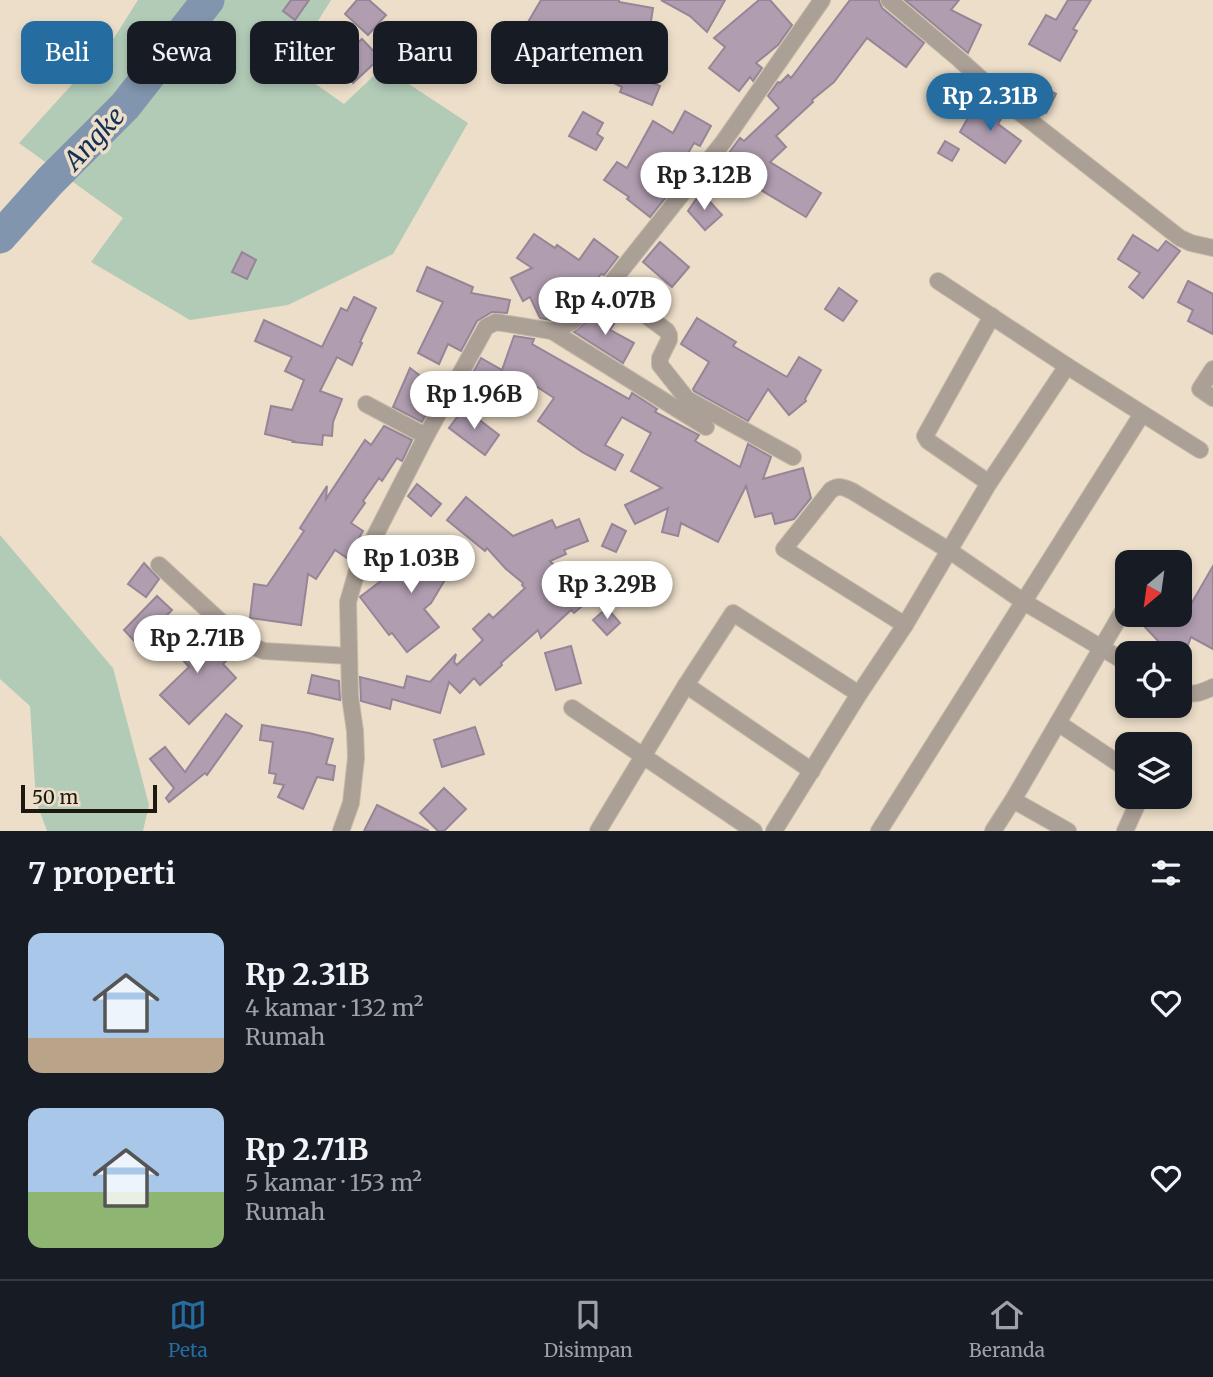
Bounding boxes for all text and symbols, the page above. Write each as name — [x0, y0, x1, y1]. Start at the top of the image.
chip: Beli — [21, 21, 113, 84]
chip: Sewa — [127, 21, 236, 84]
chip: Filter — [250, 21, 359, 84]
chip: Baru — [373, 21, 477, 84]
chip: Apartemen — [491, 21, 668, 84]
pin: Rp 2.31B — [918, 74, 1062, 133]
text: Rp 2.31B — [942, 81, 1038, 110]
water label: Angke — [55, 100, 131, 178]
pin: Rp 3.12B — [632, 152, 776, 212]
text: Rp 3.12B — [656, 160, 752, 189]
pin: Rp 4.07B — [533, 278, 677, 337]
text: Rp 4.07B — [554, 285, 656, 314]
pin: Rp 1.96B — [402, 372, 546, 431]
text: Rp 1.96B — [426, 379, 522, 408]
pin: Rp 1.03B — [339, 536, 483, 595]
text: Rp 1.03B — [363, 543, 459, 572]
north arrow — [1115, 550, 1192, 626]
map controls — [1115, 550, 1192, 809]
pin: Rp 3.29B — [535, 562, 679, 621]
text: Rp 3.29B — [558, 569, 656, 598]
pin: Rp 2.71B — [125, 616, 269, 675]
text: Rp 2.71B — [150, 623, 244, 652]
button: locate — [1115, 641, 1192, 718]
button: layers — [1115, 732, 1192, 809]
scale bar — [21, 782, 158, 814]
text: 50 m — [32, 785, 78, 809]
text: 7 properti — [28, 854, 176, 892]
icon: filters — [1147, 854, 1185, 892]
text: Rp 2.31B — [245, 955, 369, 993]
icon: home — [84, 961, 168, 1045]
icon: heart — [1147, 984, 1185, 1022]
text: 4 kamar · 132 m² — [245, 993, 423, 1022]
text: Rumah — [245, 1022, 325, 1051]
text: Rp 2.71B — [245, 1130, 368, 1168]
icon: home — [84, 1136, 168, 1220]
icon: heart — [1147, 1159, 1185, 1197]
text: 5 kamar · 153 m² — [245, 1168, 422, 1197]
text: Rumah — [245, 1197, 325, 1226]
tab: Peta — [168, 1296, 208, 1362]
tab: Disimpan — [544, 1296, 633, 1362]
tab: Beranda — [969, 1296, 1045, 1362]

